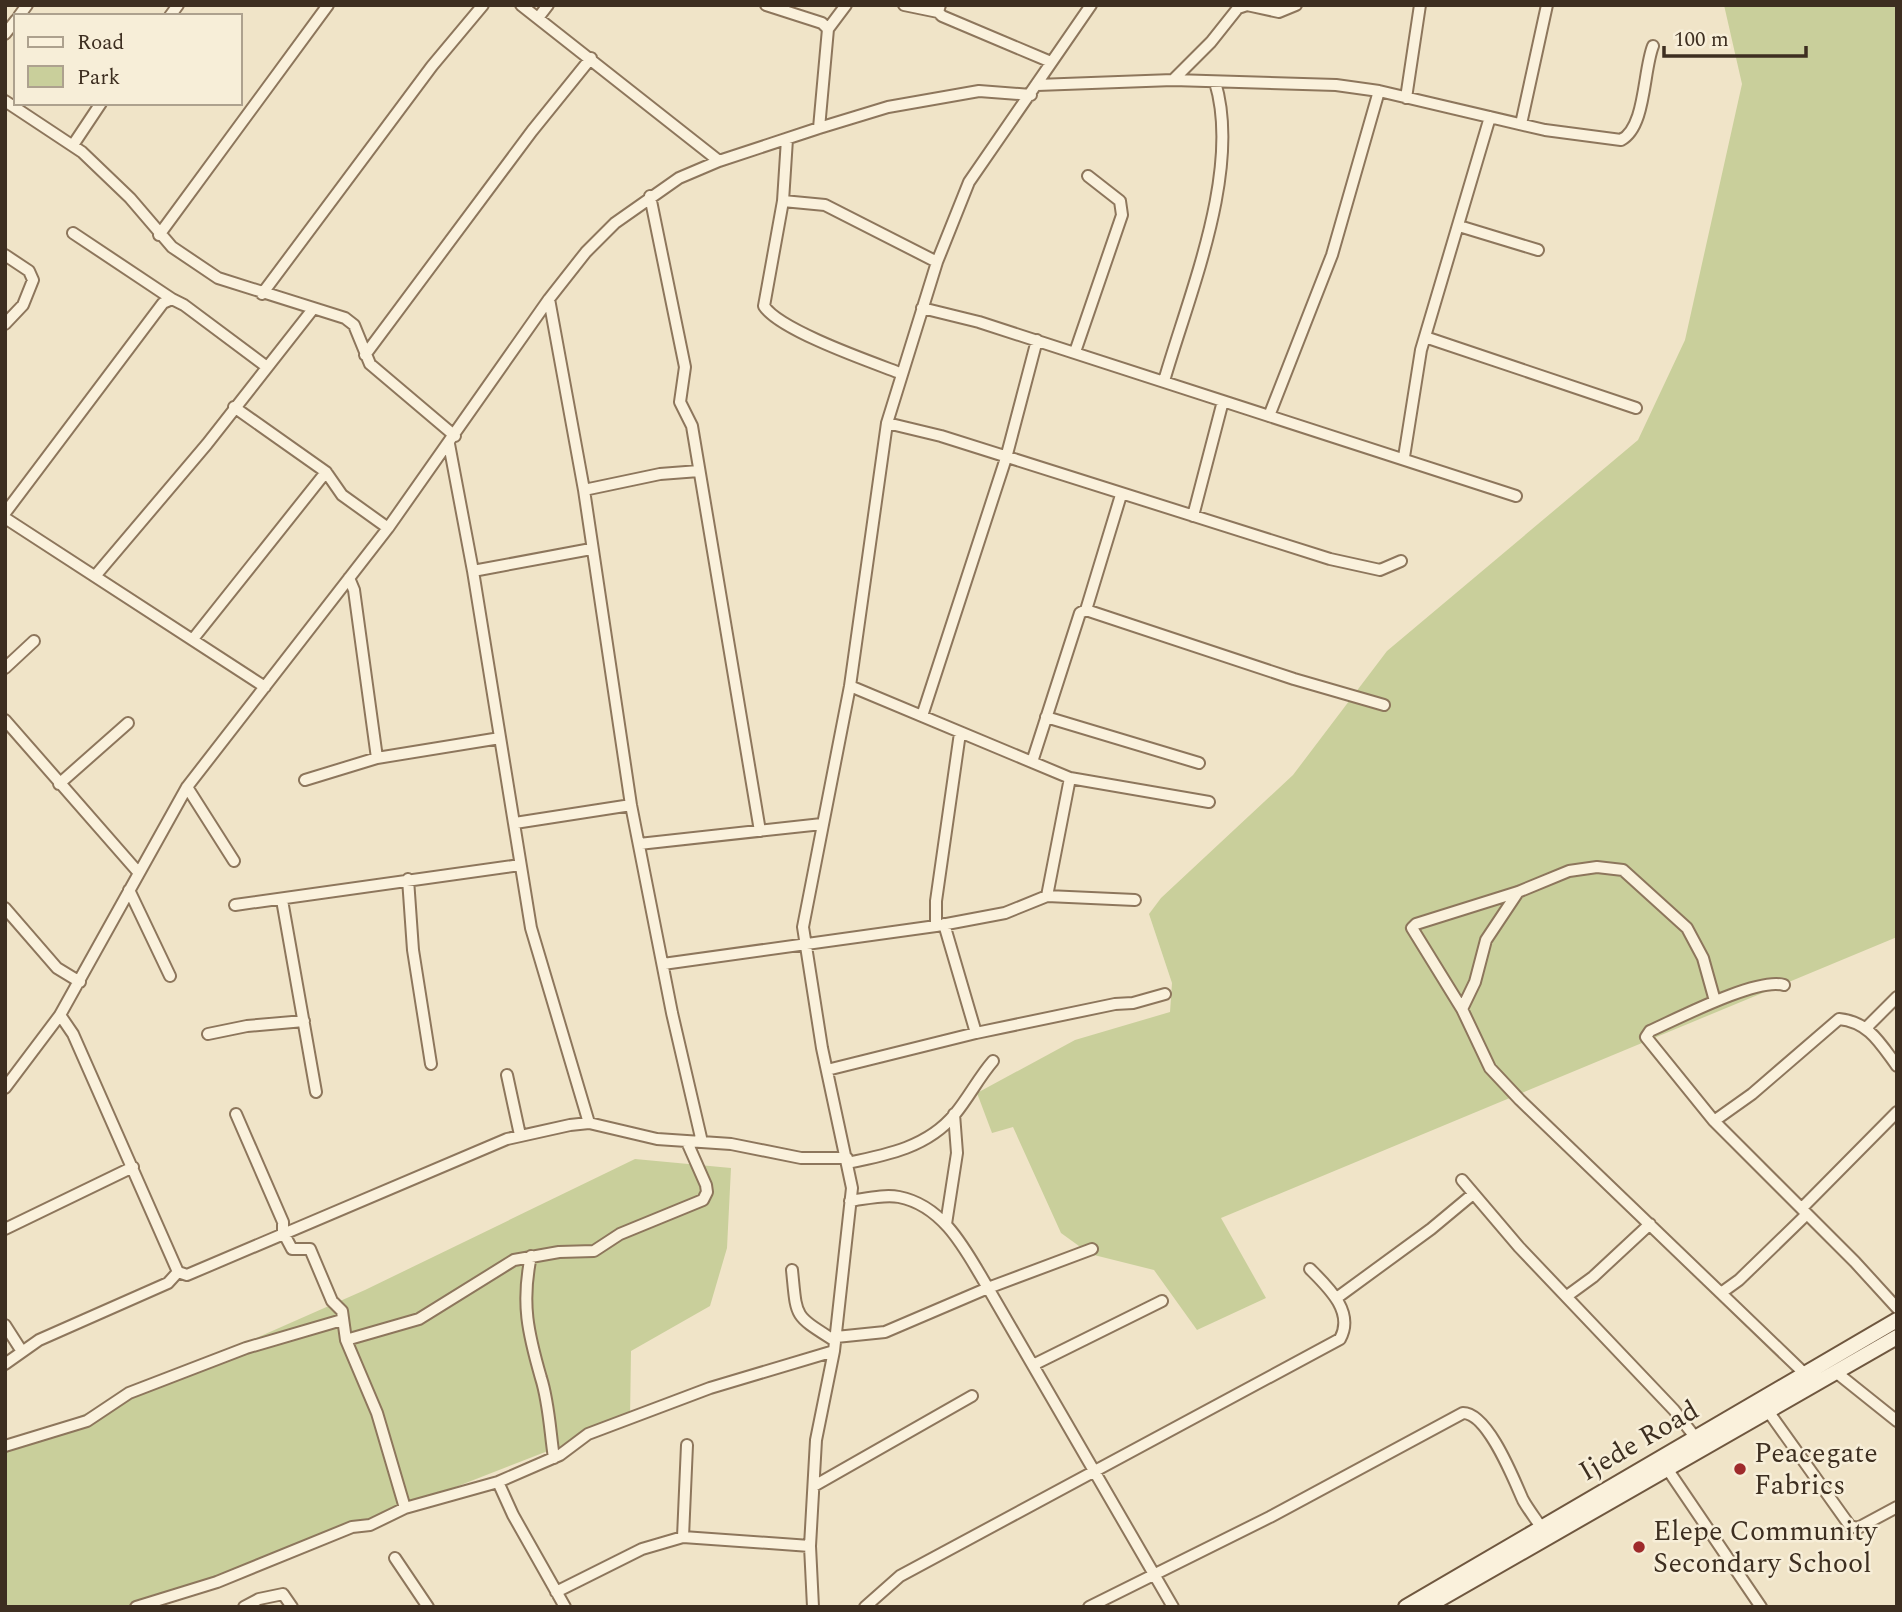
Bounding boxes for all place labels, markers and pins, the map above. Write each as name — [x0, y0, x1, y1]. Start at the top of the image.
place label: Peacegate Fabrics — [1754, 1432, 1878, 1507]
marker: Peacegate Fabrics — [1732, 1461, 1748, 1477]
place label: Elepe Community Secondary School — [1653, 1510, 1879, 1585]
marker: Elepe Community Secondary School — [1631, 1539, 1647, 1555]

